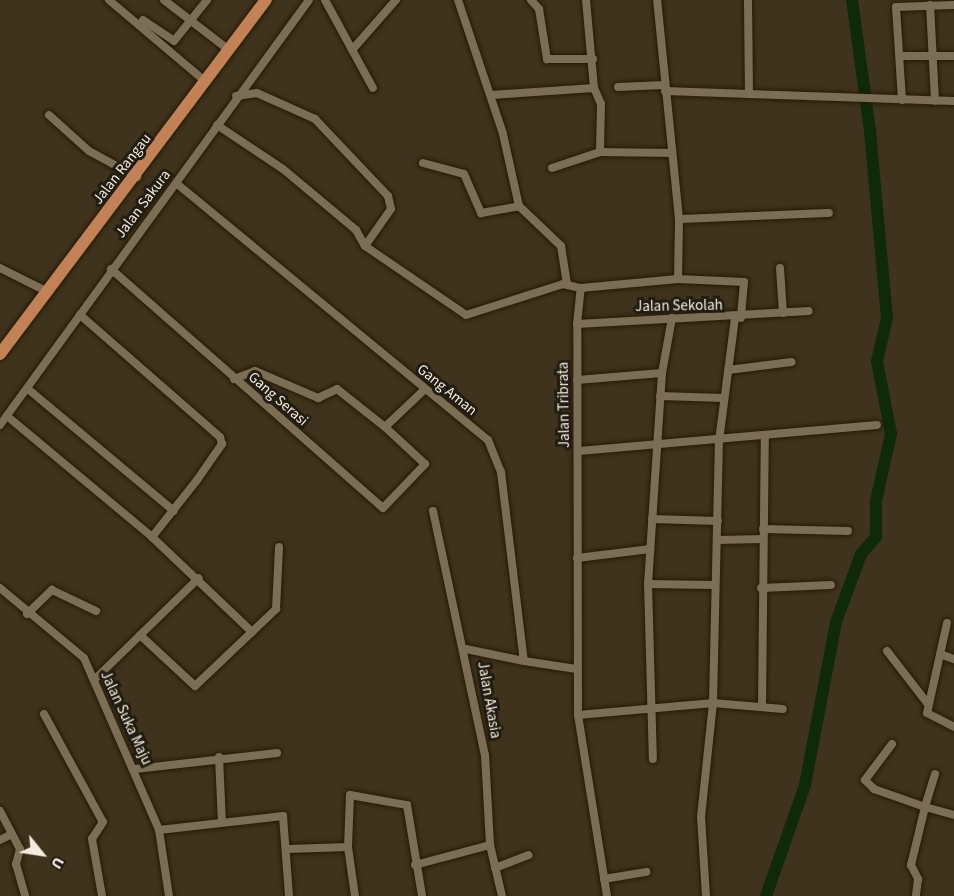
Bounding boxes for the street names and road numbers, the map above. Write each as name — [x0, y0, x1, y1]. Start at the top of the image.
street label: Jalan Rangau — [89, 130, 155, 208]
street label: Jalan Sakura — [112, 166, 174, 242]
street label: Jalan Sekolah — [635, 296, 723, 316]
street label: Gang Aman — [413, 360, 481, 420]
street label: Jalan Tribrata — [554, 362, 574, 448]
street label: Gang Serasi — [244, 368, 312, 430]
street label: Jalan Akasia — [473, 660, 505, 740]
street label: Jalan Suka Maju — [96, 668, 156, 768]

